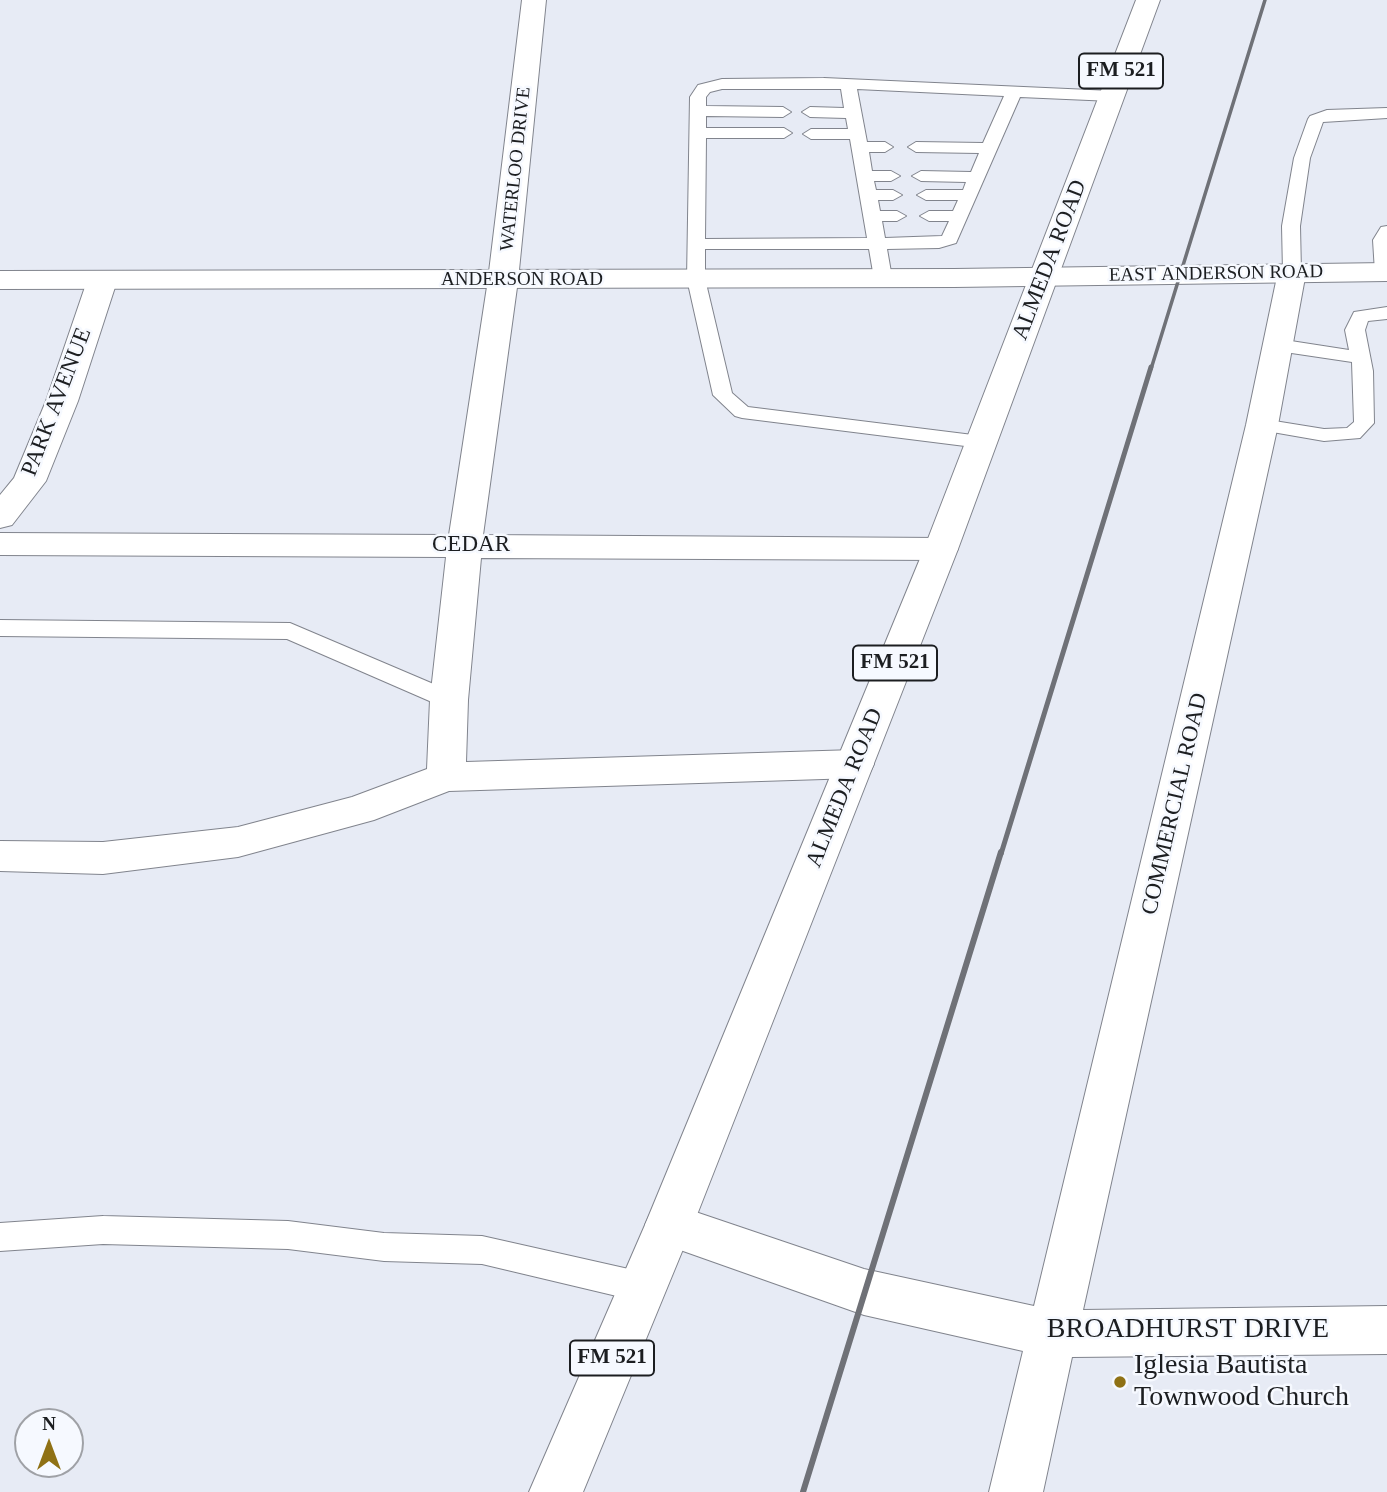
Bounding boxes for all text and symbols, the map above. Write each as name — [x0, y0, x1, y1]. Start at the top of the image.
road number: FM 521 — [1079, 54, 1163, 88]
street label: WATERLOO DRIVE — [496, 86, 536, 252]
street label: ALMEDA ROAD — [1007, 176, 1093, 344]
street label: EAST ANDERSON ROAD — [1109, 261, 1323, 287]
street label: ANDERSON ROAD — [441, 269, 603, 291]
street label: PARK AVENUE — [16, 324, 98, 480]
street label: CEDAR — [432, 531, 510, 559]
road number: FM 521 — [853, 646, 937, 680]
street label: COMMERCIAL ROAD — [1136, 690, 1214, 918]
street label: ALMEDA ROAD — [800, 704, 890, 872]
street label: BROADHURST DRIVE — [1047, 1313, 1329, 1347]
road number: FM 521 — [570, 1340, 654, 1376]
place label: Iglesia Bautista Townwood Church — [1134, 1349, 1349, 1415]
marker: Iglesia Bautista Townwood Church — [1112, 1374, 1128, 1390]
north arrow — [14, 1408, 84, 1478]
text: N — [42, 1413, 56, 1434]

